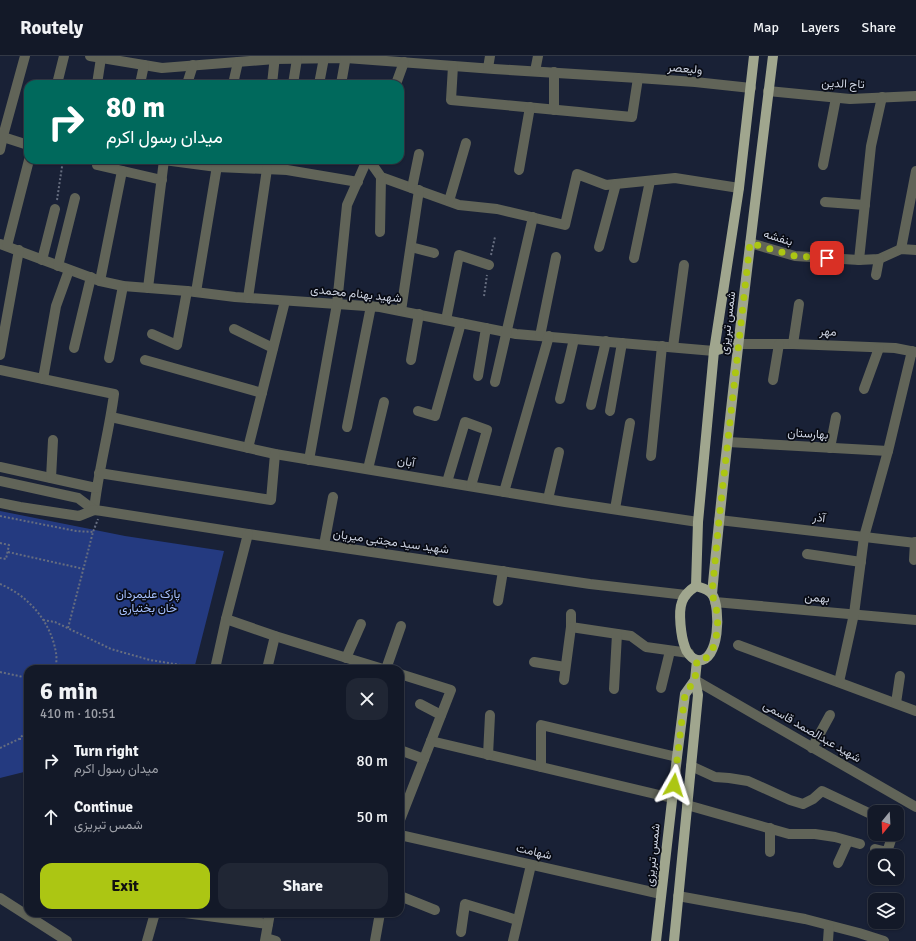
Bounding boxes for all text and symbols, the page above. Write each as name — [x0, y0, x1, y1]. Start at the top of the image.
text: Routely — [20, 16, 83, 40]
text: Map — [753, 19, 779, 36]
text: Layers — [801, 19, 840, 36]
text: Share — [862, 19, 896, 36]
street label: ولیعصر — [666, 60, 703, 78]
street label: تاج الدین — [821, 76, 865, 93]
text: 80 m — [106, 91, 165, 125]
icon: right — [40, 96, 92, 148]
text: میدان رسول اکرم — [106, 126, 223, 148]
street label: بنفشه — [762, 226, 794, 250]
pin — [810, 241, 844, 275]
icon: arrive — [816, 247, 838, 269]
street label: شهید بهنام محمدی — [310, 282, 402, 306]
street label: شمس تبریزی — [717, 291, 739, 355]
street label: مهر — [818, 324, 837, 340]
street label: بهارستان — [787, 425, 829, 443]
street label: آبان — [396, 453, 417, 471]
street label: آذر — [811, 510, 827, 526]
street label: شهید سید مجتبی میریان — [332, 526, 450, 558]
park label: پارک علیمردان خان بختیاری — [116, 587, 181, 616]
street label: بهمن — [804, 589, 830, 607]
text: 6 min — [40, 676, 98, 706]
button: close — [346, 678, 388, 720]
street label: شهید عبدالصمد قاسمی — [760, 698, 864, 766]
text: 410 m · 10:51 — [40, 706, 116, 722]
text: Turn right — [74, 742, 139, 760]
icon: right — [40, 750, 62, 772]
text: 80 m — [357, 752, 388, 770]
text: میدان رسول اکرم — [74, 761, 158, 777]
position arrow — [653, 764, 695, 806]
text: Continue — [74, 798, 133, 816]
north arrow — [868, 805, 904, 841]
map controls — [868, 805, 904, 929]
icon: ahead — [40, 806, 62, 828]
text: 50 m — [357, 808, 388, 826]
text: شمس تبریزی — [74, 817, 143, 833]
street label: شمس تبریزی — [642, 823, 664, 887]
street label: شهامت — [515, 841, 553, 863]
button: search — [868, 849, 904, 885]
button: Exit — [40, 863, 210, 909]
button: Share — [218, 863, 388, 909]
button: layers — [868, 893, 904, 929]

